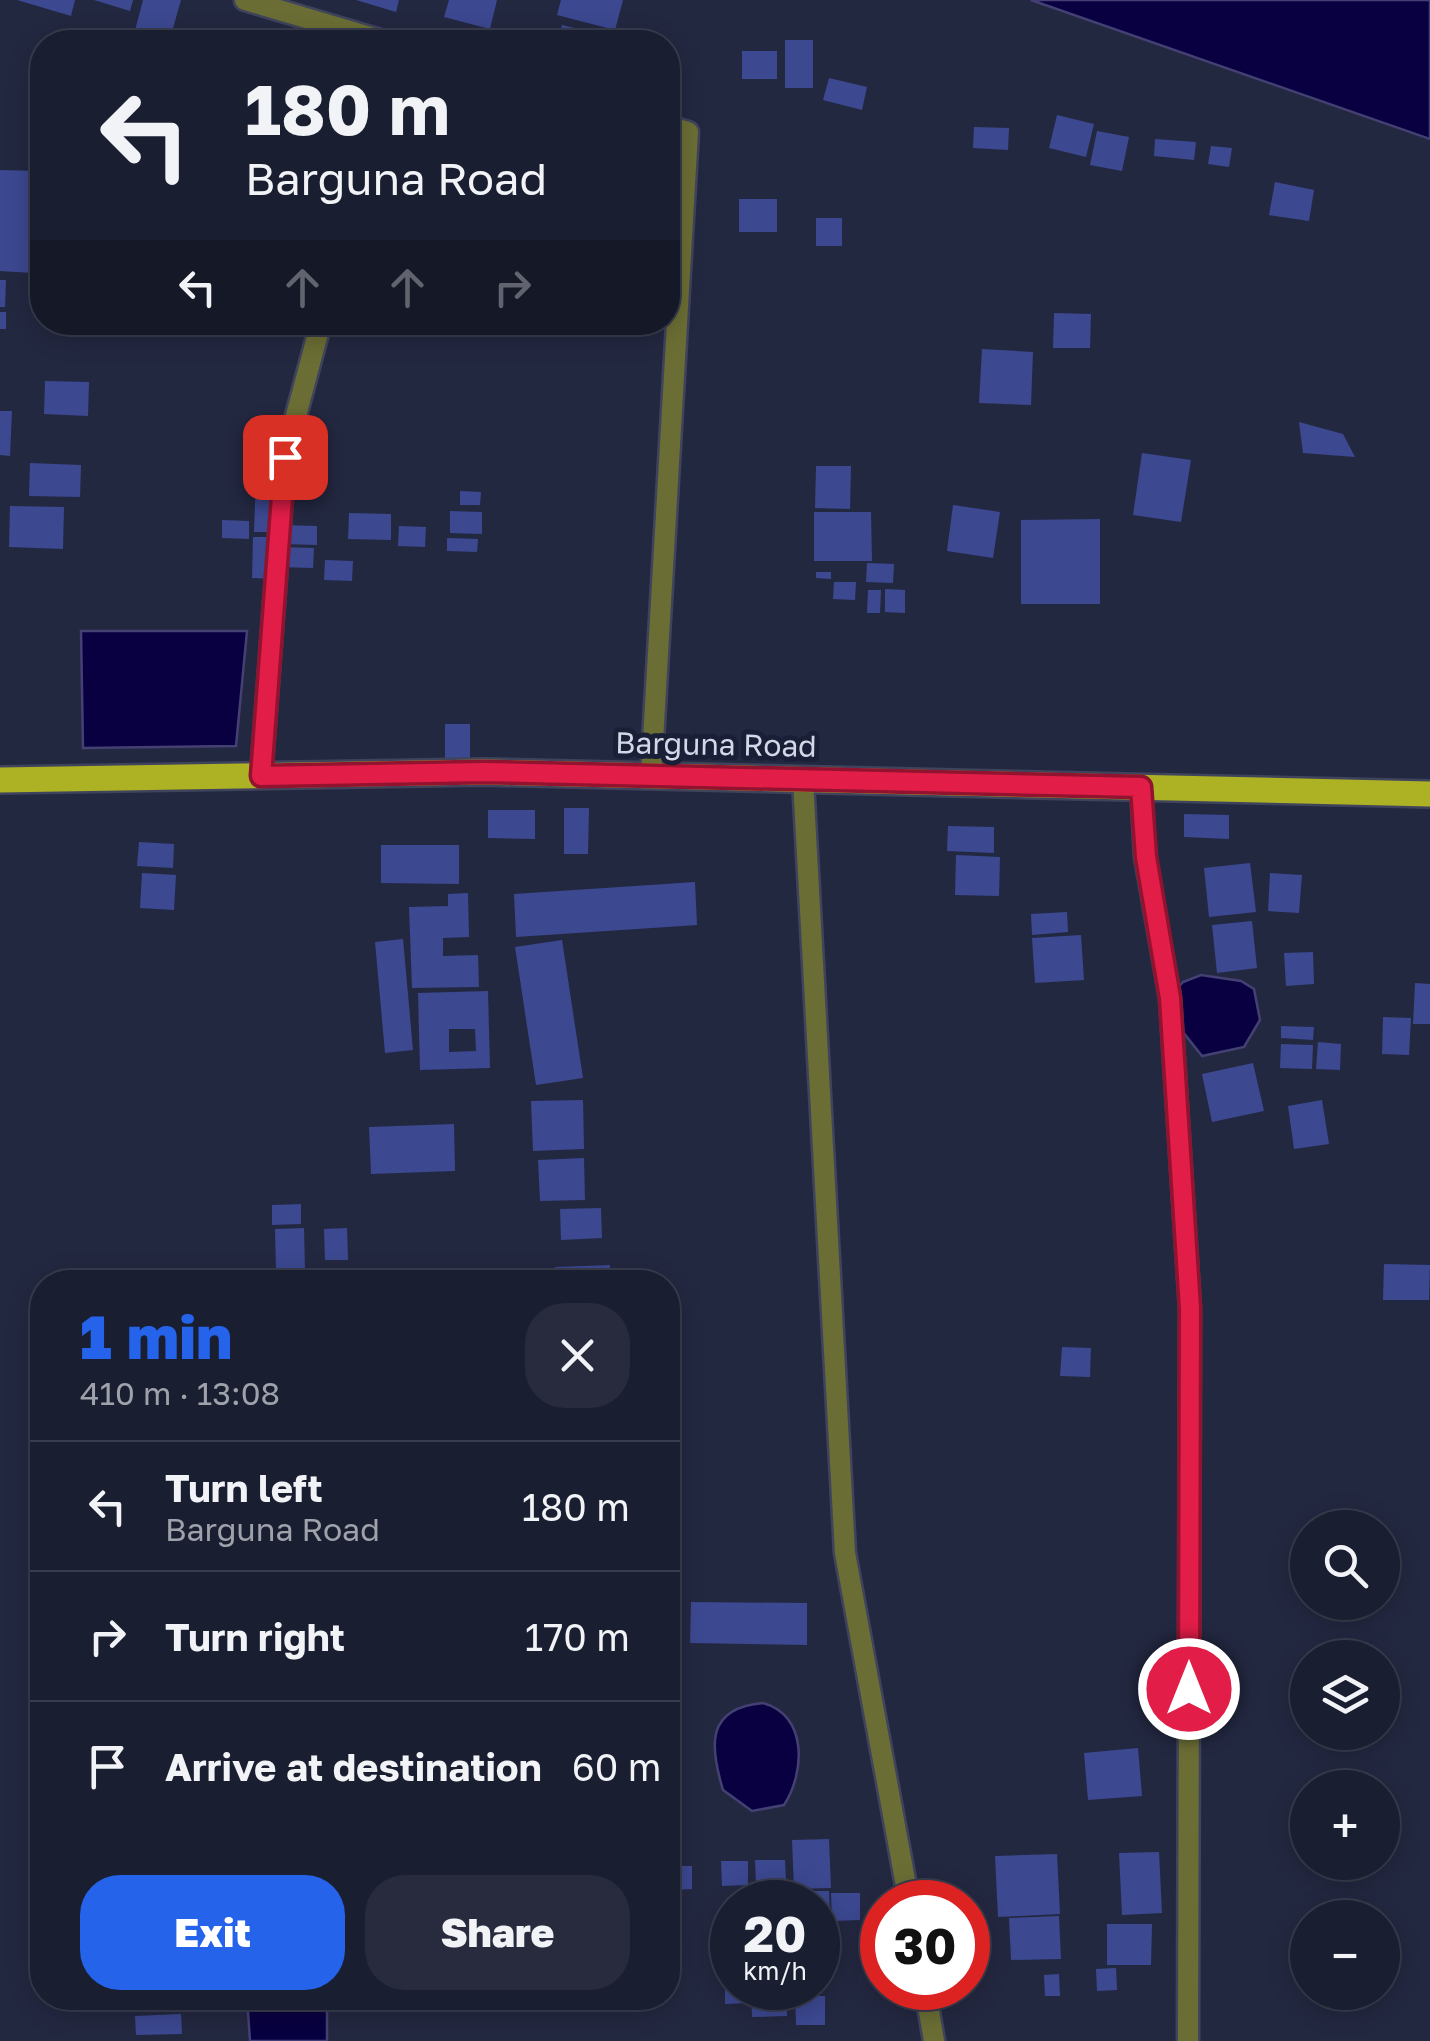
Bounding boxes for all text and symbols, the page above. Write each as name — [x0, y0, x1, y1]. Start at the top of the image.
text: 180 m — [245, 66, 450, 150]
icon: left — [80, 70, 210, 200]
text: Barguna Road — [245, 151, 547, 205]
icon: left — [170, 260, 225, 315]
icon: ahead — [275, 260, 330, 315]
icon: ahead — [380, 260, 435, 315]
icon: right — [485, 260, 540, 315]
pin — [243, 415, 328, 500]
icon: arrive — [258, 430, 313, 485]
street label: Barguna Road — [615, 724, 817, 764]
text: 1 min — [80, 1300, 232, 1372]
button: close — [525, 1303, 630, 1408]
text: 410 m · 13:08 — [80, 1374, 280, 1412]
text: Turn left — [165, 1465, 323, 1510]
icon: left — [80, 1479, 135, 1534]
text: 180 m — [522, 1484, 630, 1529]
text: Barguna Road — [165, 1510, 380, 1548]
map controls — [1290, 1510, 1400, 2010]
button: search — [1290, 1510, 1400, 1620]
icon: right — [80, 1609, 135, 1664]
text: Turn right — [165, 1614, 345, 1659]
text: 170 m — [525, 1614, 630, 1659]
position arrow — [1137, 1637, 1241, 1741]
button: layers — [1290, 1640, 1400, 1750]
icon: arrive — [80, 1739, 135, 1794]
text: Arrive at destination — [165, 1744, 542, 1789]
text: 60 m — [572, 1744, 661, 1789]
button: + — [1290, 1770, 1400, 1880]
button: Exit — [80, 1875, 345, 1990]
button: Share — [365, 1875, 630, 1990]
speed limit sign: 30 — [860, 1880, 990, 2010]
button: − — [1290, 1900, 1400, 2010]
text: 20 — [743, 1903, 806, 1963]
text: km/h — [743, 1955, 807, 1986]

